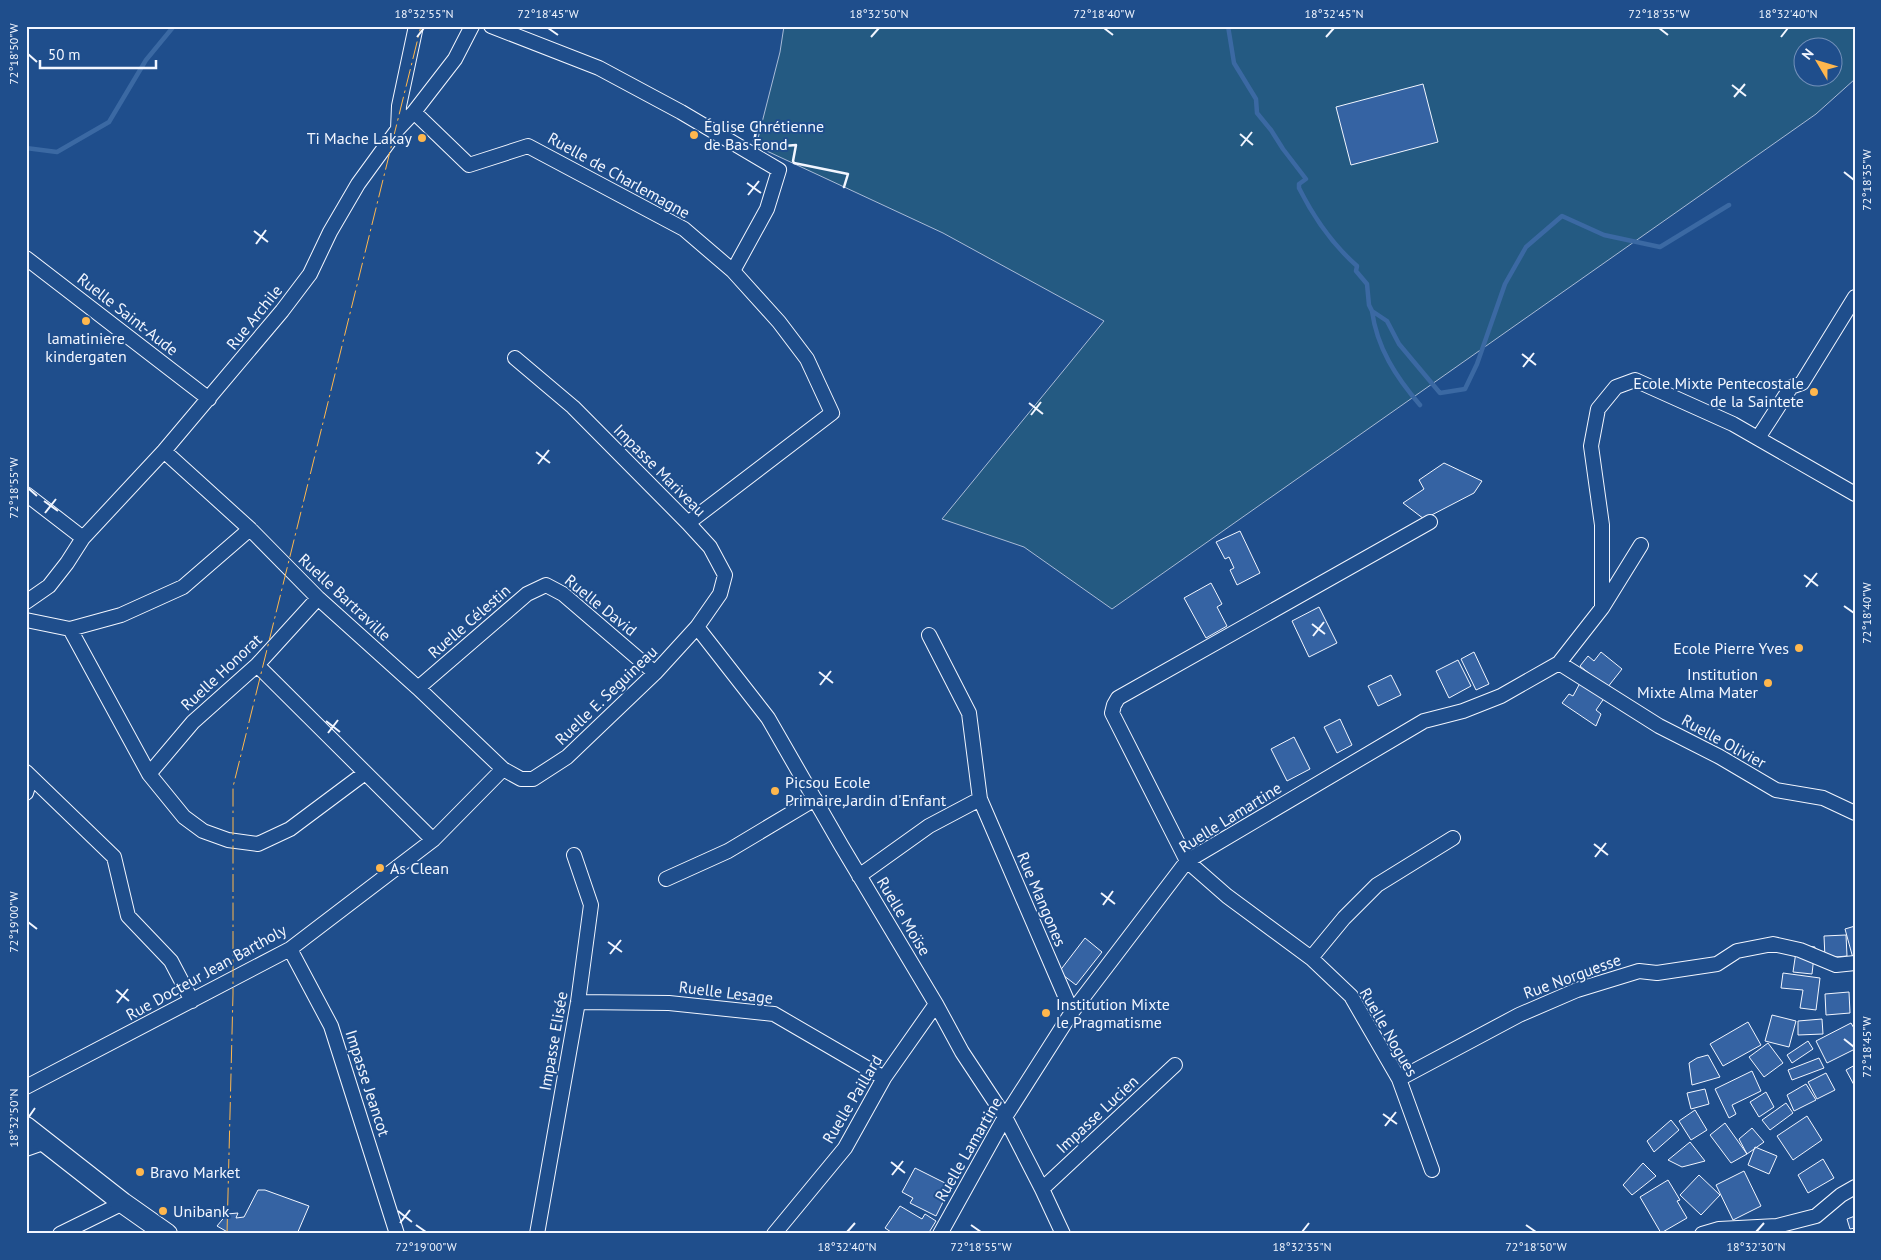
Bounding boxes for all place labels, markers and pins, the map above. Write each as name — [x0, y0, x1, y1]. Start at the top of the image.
place label: Église Chrétienne de Bas Fond — [704, 116, 824, 154]
place label: Ti Mache Lakay — [307, 128, 413, 148]
marker: Église Chrétienne de Bas Fond — [688, 129, 700, 141]
marker: Ti Mache Lakay — [416, 132, 428, 144]
marker: lamatiniere kindergaten — [80, 315, 92, 327]
place label: lamatiniere kindergaten — [45, 328, 127, 366]
place label: Ecole Mixte Pentecostale de la Saintete — [1633, 373, 1804, 411]
marker: Ecole Mixte Pentecostale de la Saintete — [1808, 386, 1820, 398]
place label: Ecole Pierre Yves — [1673, 638, 1789, 658]
marker: Ecole Pierre Yves — [1793, 642, 1805, 654]
place label: Institution Mixte Alma Mater — [1637, 664, 1759, 702]
marker: Institution Mixte Alma Mater — [1762, 677, 1774, 689]
place label: Picsou Ecole Primaire,Jardin d'Enfant — [785, 772, 947, 810]
marker: Picsou Ecole Primaire,Jardin d'Enfant — [769, 785, 781, 797]
place label: As Clean — [390, 858, 449, 878]
marker: As Clean — [374, 862, 386, 874]
place label: Institution Mixte le Pragmatisme — [1056, 994, 1170, 1032]
marker: Institution Mixte le Pragmatisme — [1040, 1007, 1052, 1019]
place label: Bravo Market — [150, 1162, 241, 1182]
marker: Bravo Market — [134, 1166, 146, 1178]
place label: Unibank — [173, 1201, 230, 1221]
marker: Unibank — [157, 1205, 169, 1217]

